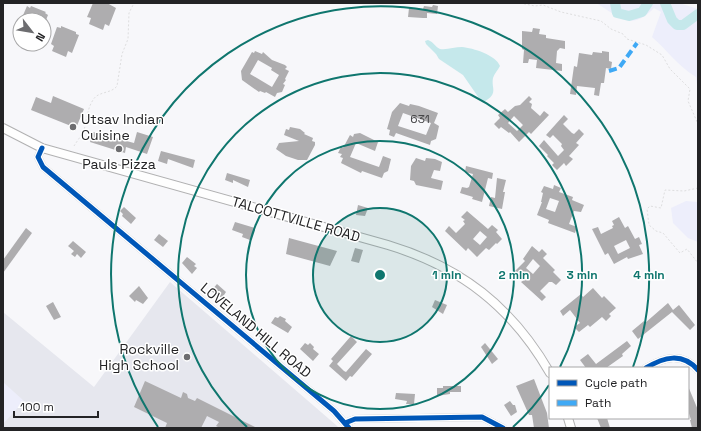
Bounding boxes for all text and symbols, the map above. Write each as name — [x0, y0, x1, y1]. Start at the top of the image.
north arrow — [12, 12, 52, 52]
text: N — [33, 30, 48, 44]
place label: Utsav Indian Cuisine — [81, 110, 164, 144]
house number: 631 — [410, 111, 430, 127]
marker: Utsav Indian Cuisine — [68, 122, 78, 132]
marker: Pauls Pizza — [114, 144, 124, 154]
place label: Pauls Pizza — [82, 155, 156, 173]
street label: TALCOTTVILLE ROAD — [230, 192, 362, 246]
text: 1 min — [432, 267, 462, 283]
text: 2 min — [498, 267, 530, 283]
text: 3 min — [566, 267, 598, 283]
text: 4 min — [633, 267, 665, 283]
centre of rings — [373, 268, 387, 282]
street label: LOVELAND HILL ROAD — [197, 278, 315, 382]
place label: Rockville High School — [99, 340, 179, 374]
marker: Rockville High School — [182, 352, 192, 362]
legend — [549, 367, 689, 419]
text: Cycle path — [585, 375, 647, 391]
scale bar — [14, 393, 98, 419]
text: Path — [585, 395, 611, 411]
text: 100 m — [20, 399, 54, 415]

